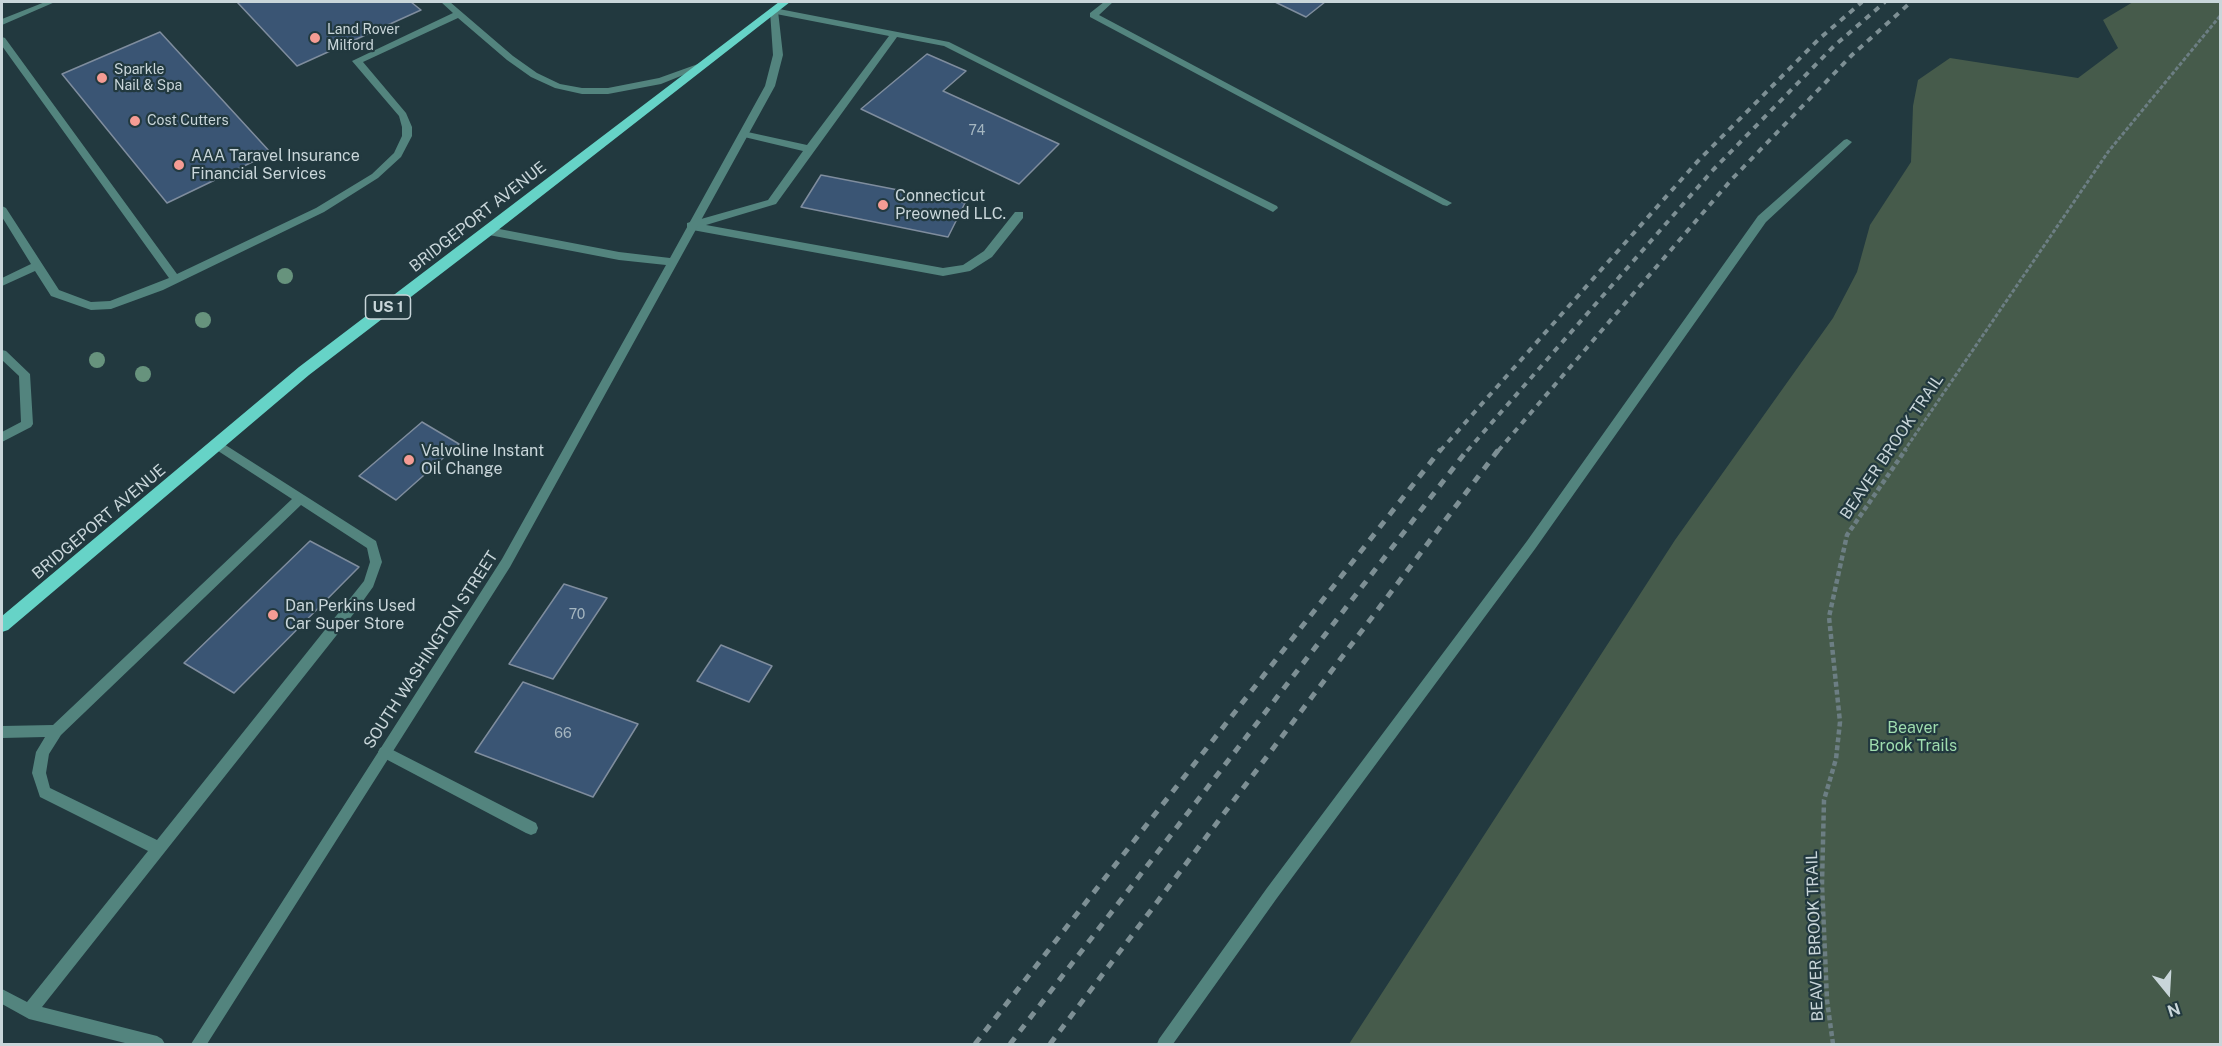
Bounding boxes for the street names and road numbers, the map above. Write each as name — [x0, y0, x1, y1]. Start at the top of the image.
street label: BRIDGEPORT AVENUE — [406, 158, 550, 276]
road number: US 1 — [366, 295, 410, 319]
street label: BEAVER BROOK TRAIL — [1836, 371, 1948, 523]
street label: BRIDGEPORT AVENUE — [28, 460, 170, 584]
street label: SOUTH WASHINGTON STREET — [360, 548, 502, 752]
street label: BEAVER BROOK TRAIL — [1802, 850, 1828, 1022]

